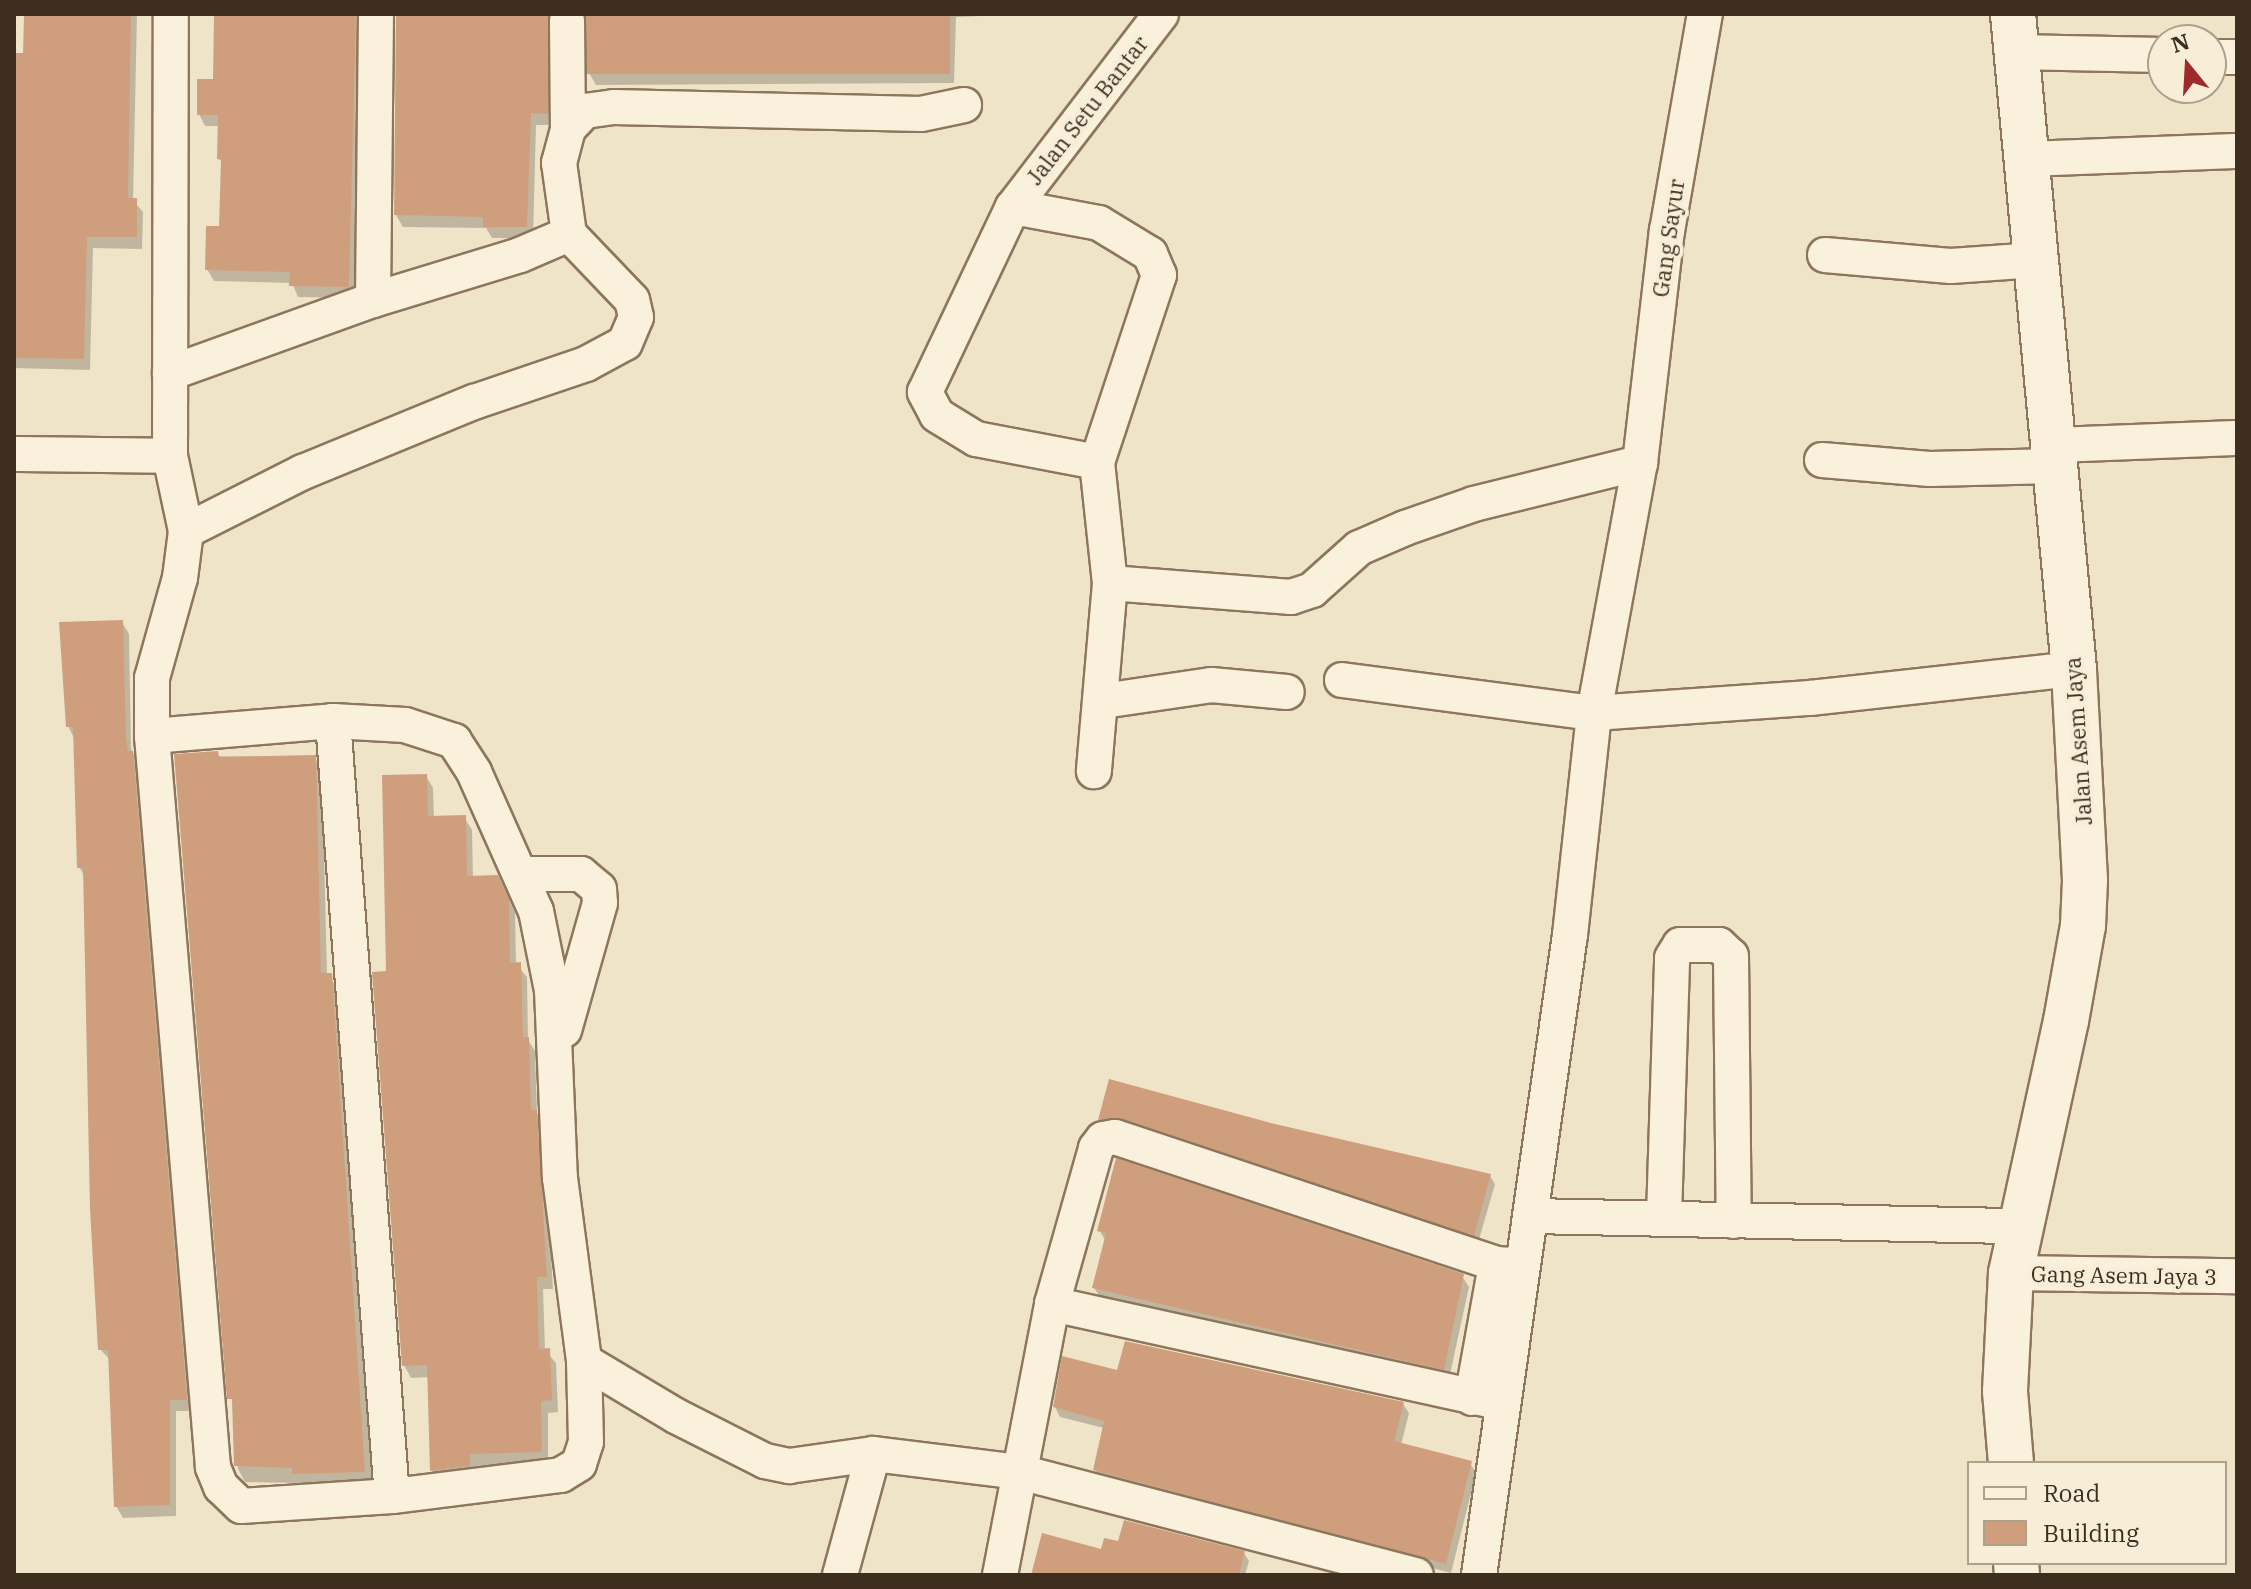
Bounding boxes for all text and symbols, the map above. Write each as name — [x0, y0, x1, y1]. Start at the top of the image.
north arrow — [2147, 24, 2227, 104]
text: N — [2167, 26, 2193, 59]
street label: Jalan Setu Bantar — [1021, 30, 1153, 190]
street label: Gang Sayur — [1647, 177, 1689, 299]
street label: Jalan Asem Jaya — [2059, 656, 2097, 826]
street label: Gang Asem Jaya 3 — [2031, 1260, 2217, 1290]
legend — [1967, 1461, 2227, 1565]
text: Road — [2043, 1477, 2100, 1509]
text: Building — [2043, 1517, 2139, 1549]

